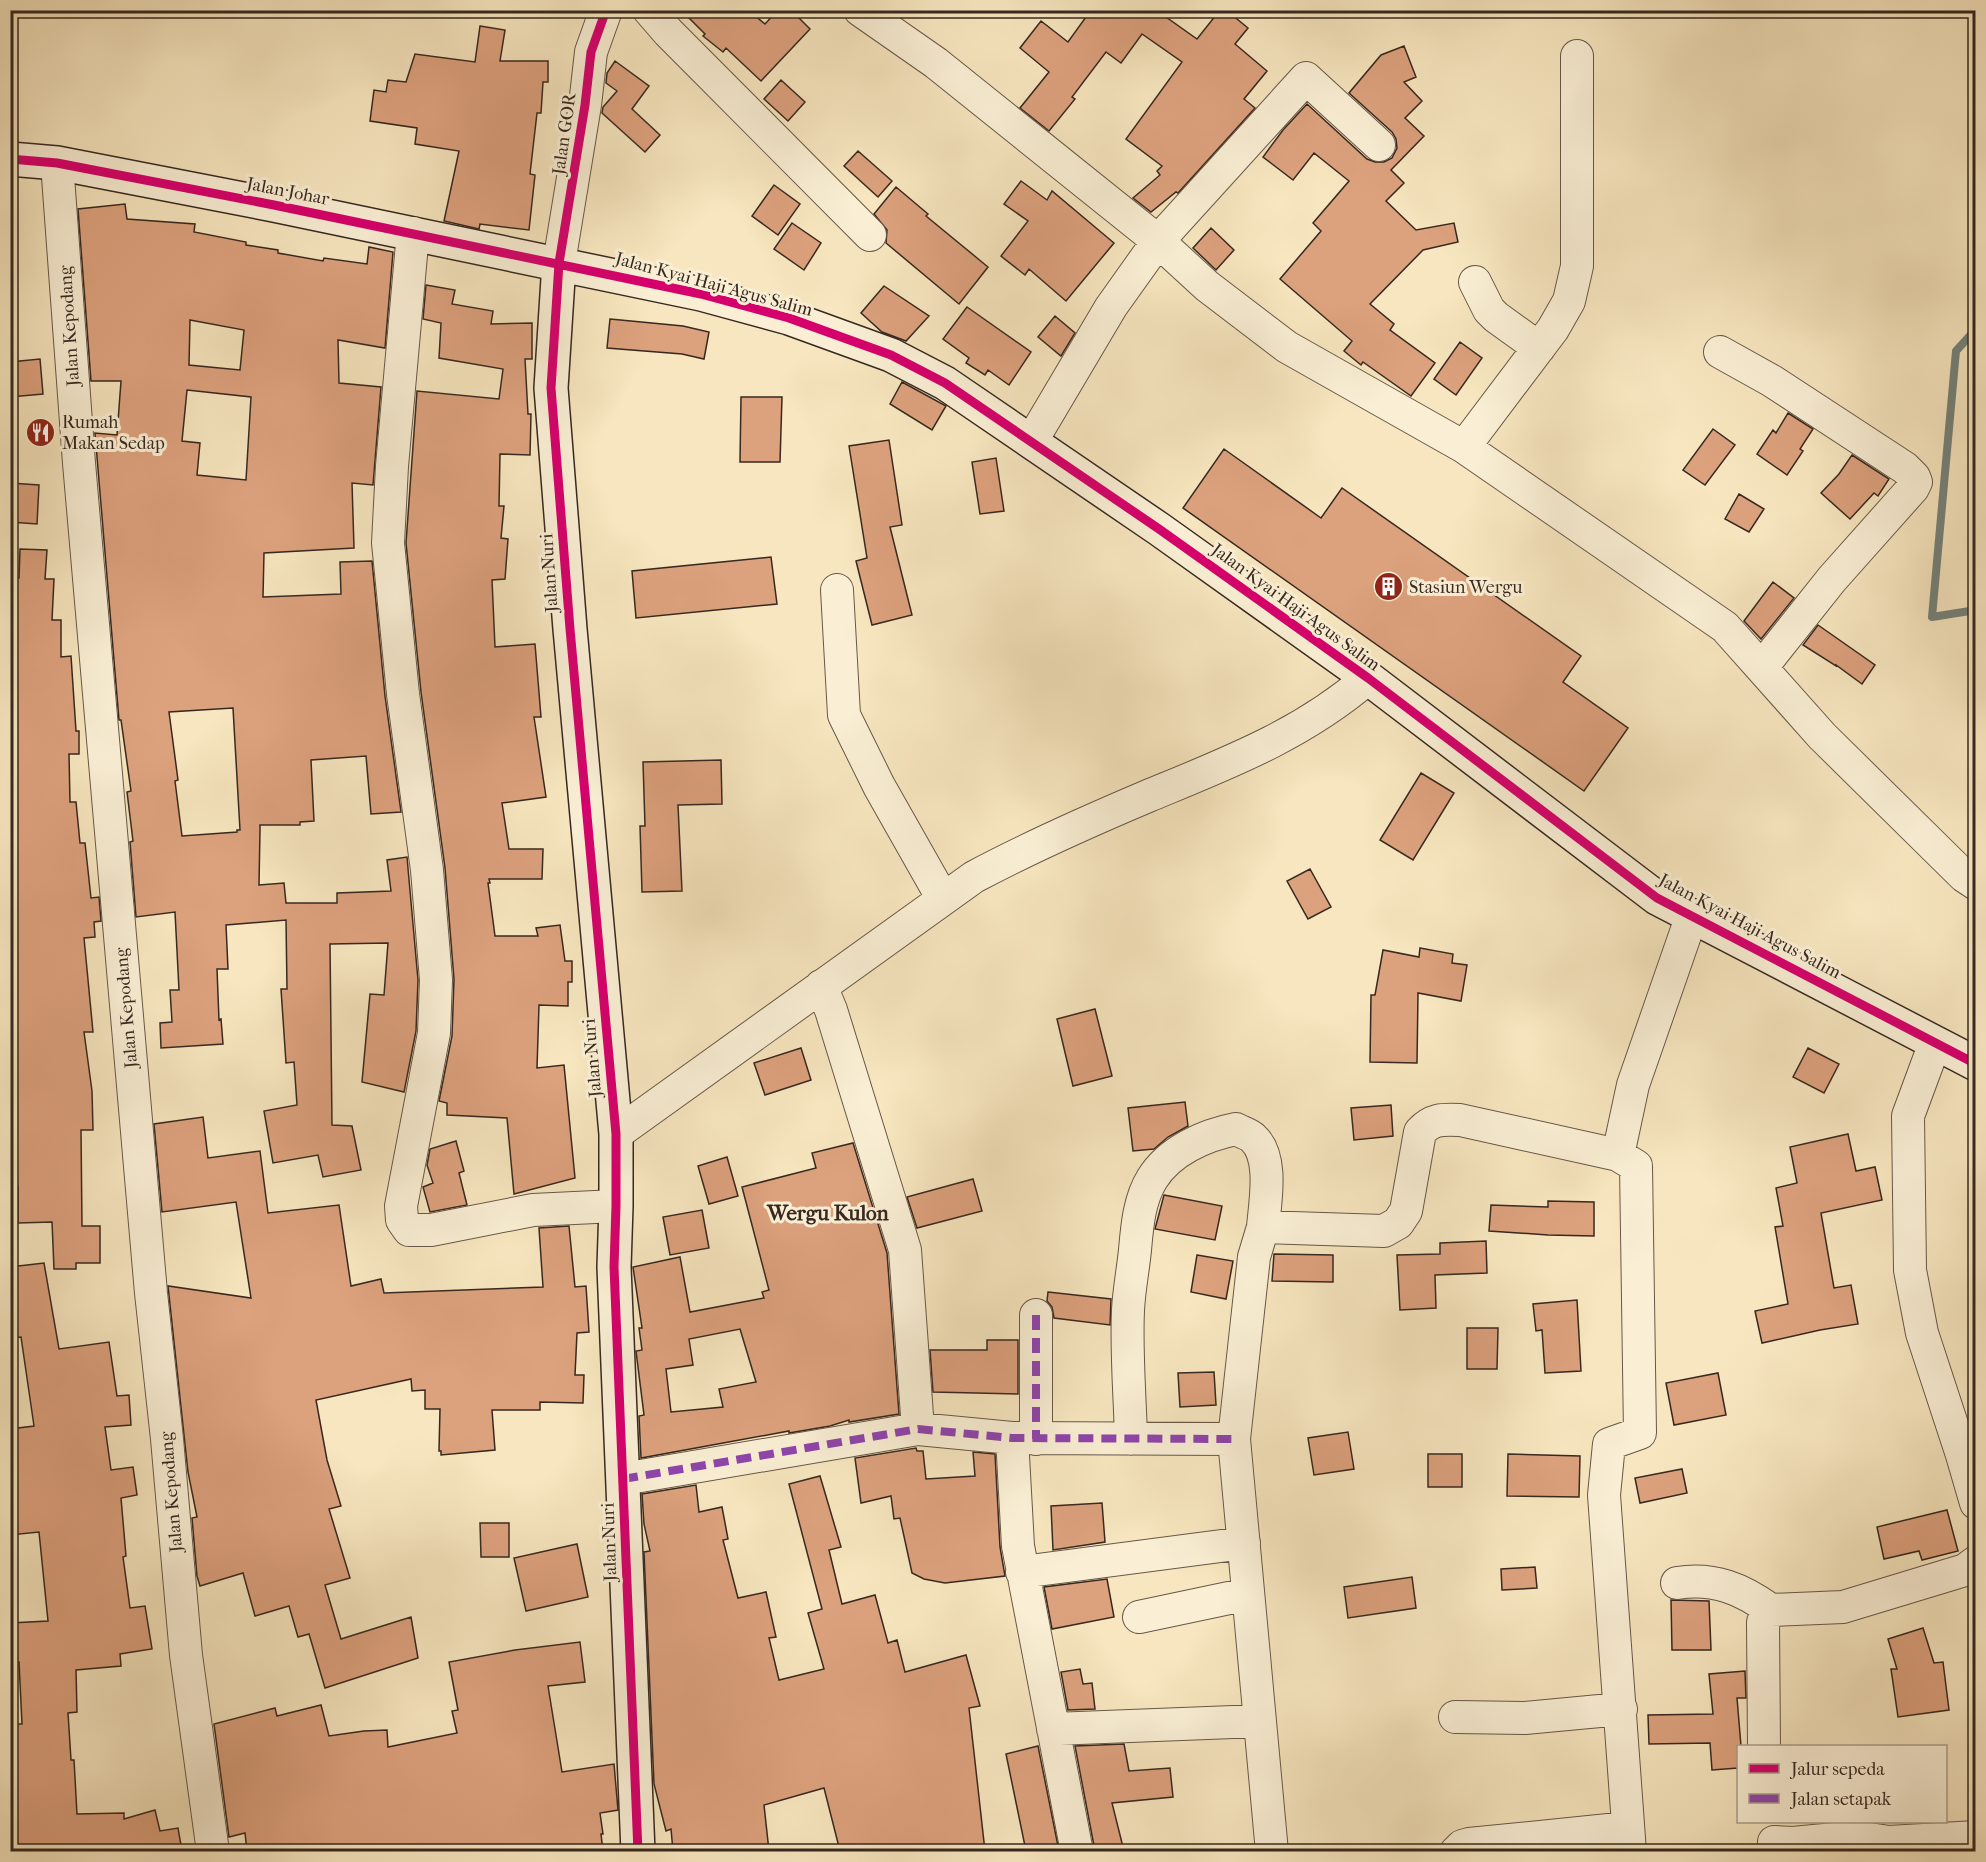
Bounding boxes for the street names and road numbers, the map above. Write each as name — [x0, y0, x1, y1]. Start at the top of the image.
street label: Jalan GOR — [548, 91, 581, 178]
street label: Jalan Johar — [243, 173, 331, 210]
street label: Jalan Kyai Haji Agus Salim — [611, 248, 815, 321]
street label: Jalan Kepodang — [55, 264, 84, 389]
street label: Jalan Nuri — [536, 532, 563, 615]
street label: Jalan Kyai Haji Agus Salim — [1206, 538, 1384, 676]
street label: Jalan Kyai Haji Agus Salim — [1653, 869, 1844, 983]
street label: Jalan Kepodang — [111, 946, 142, 1071]
street label: Jalan Nuri — [579, 1017, 607, 1100]
street label: Jalan Kepodang — [156, 1430, 187, 1555]
street label: Jalan Nuri — [598, 1502, 621, 1584]

